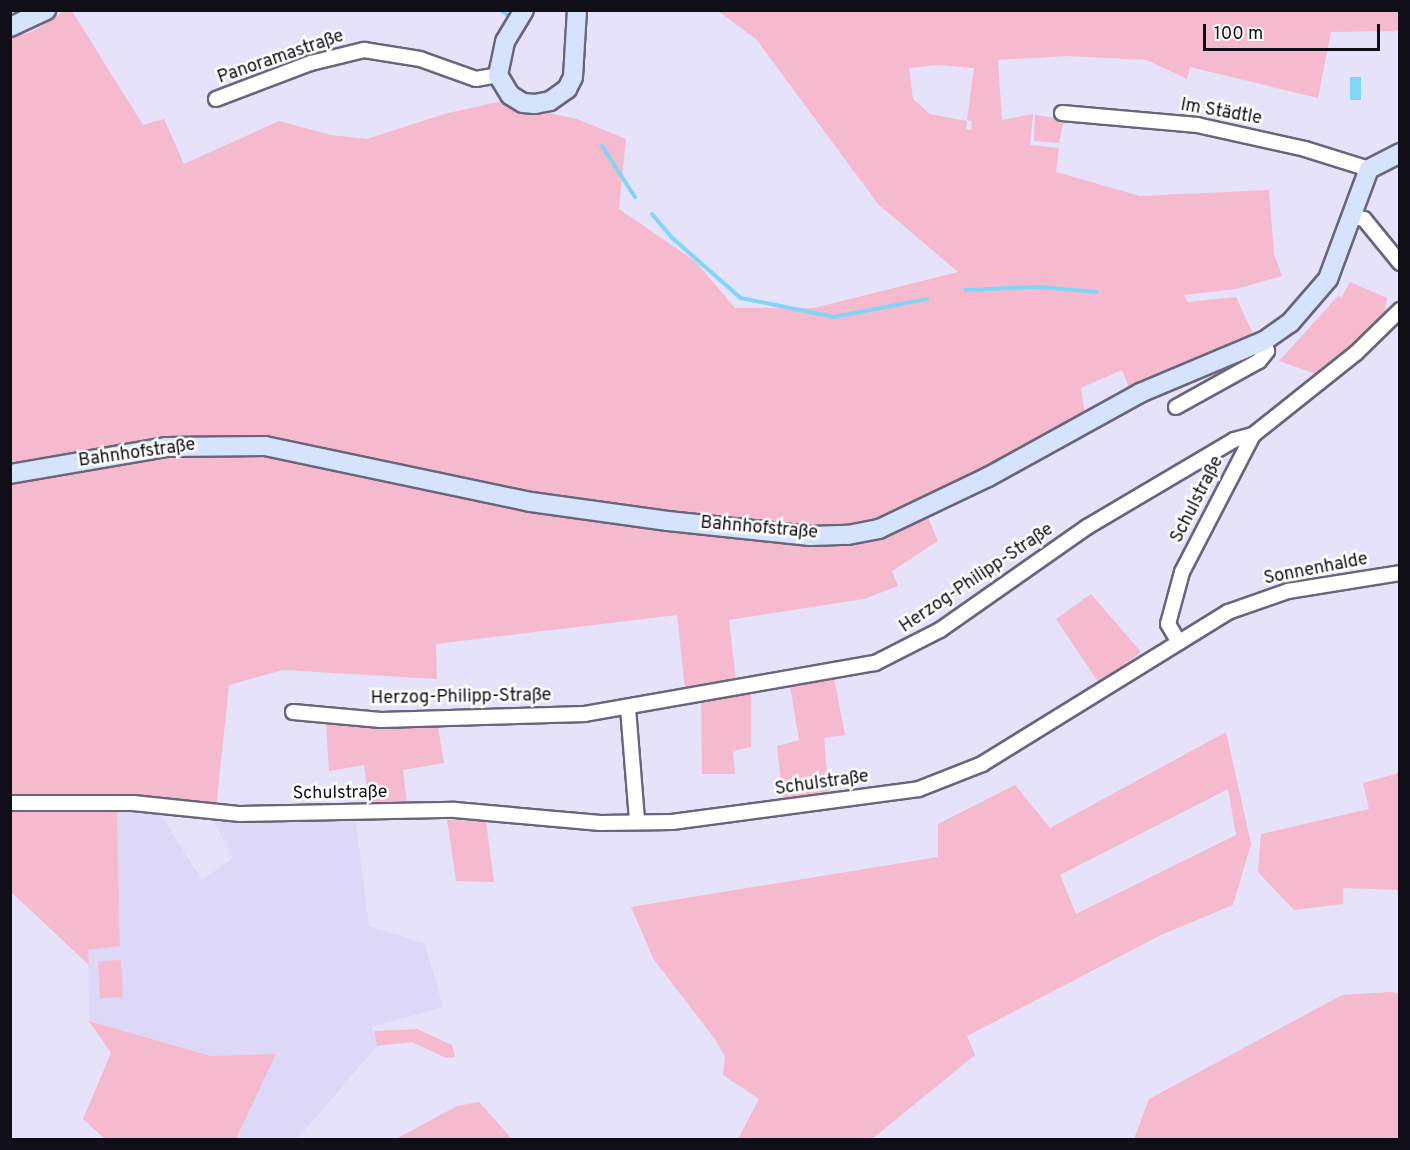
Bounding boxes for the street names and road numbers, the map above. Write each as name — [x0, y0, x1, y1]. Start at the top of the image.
street label: Panoramastraße — [215, 26, 347, 90]
street label: Im Städtle — [1179, 95, 1263, 131]
street label: Bahnhofstraße — [77, 435, 197, 473]
street label: Schulstraße — [1167, 453, 1229, 547]
street label: Bahnhofstraße — [699, 513, 819, 545]
street label: Herzog-Philipp-Straße — [896, 520, 1058, 638]
street label: Sonnenhalde — [1262, 549, 1370, 591]
street label: Herzog-Philipp-Straße — [370, 686, 552, 710]
street label: Schulstraße — [774, 767, 870, 801]
street label: Schulstraße — [293, 782, 387, 806]

